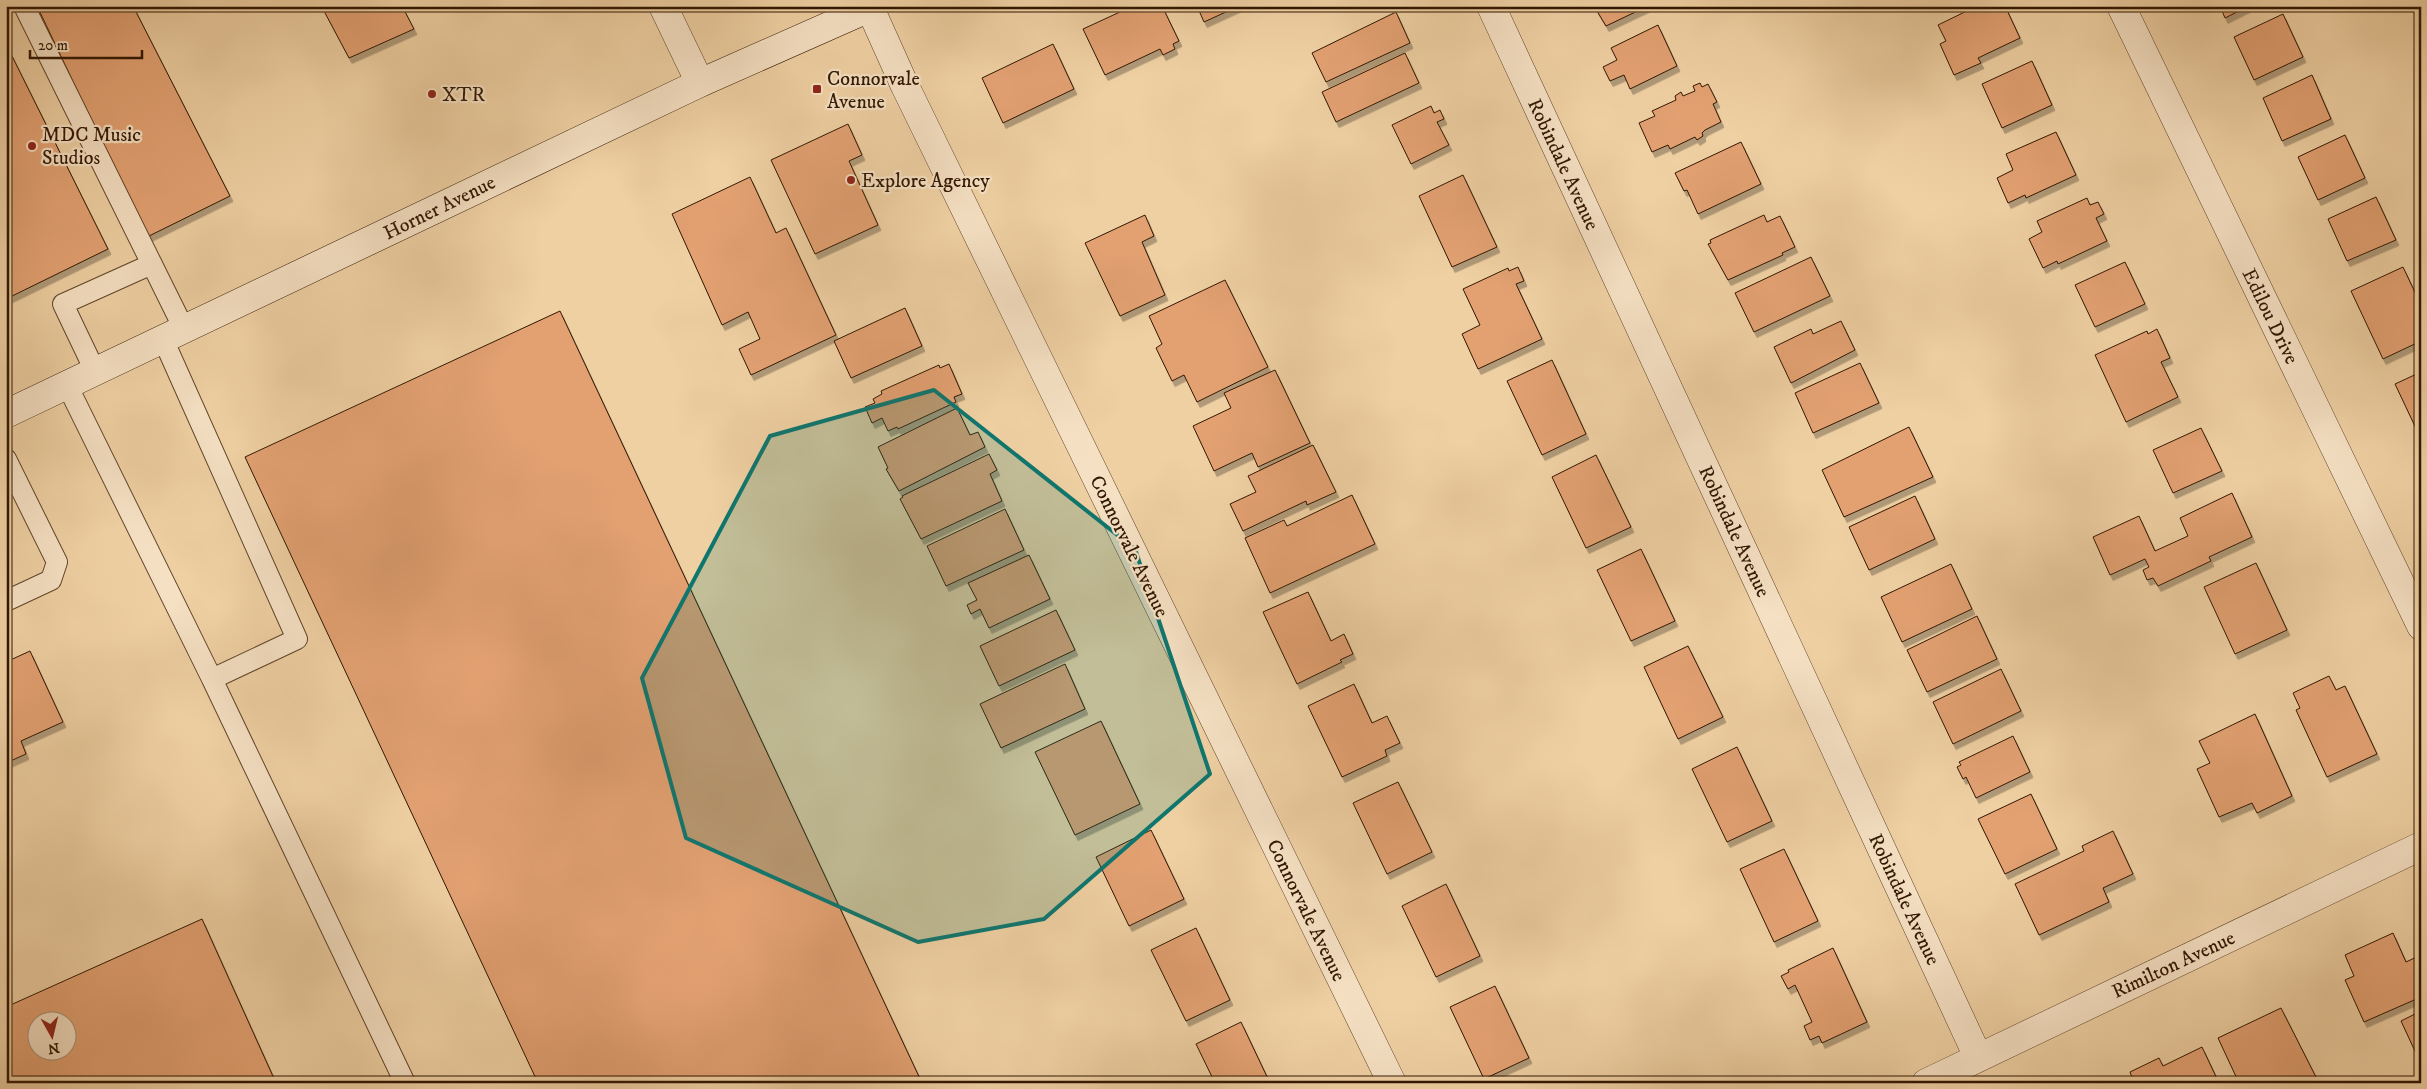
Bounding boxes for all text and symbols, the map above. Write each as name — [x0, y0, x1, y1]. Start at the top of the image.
scale bar — [30, 28, 142, 60]
text: 20 m — [38, 36, 68, 55]
place label: Connorvale Avenue — [827, 67, 920, 115]
place label: XTR — [442, 83, 485, 108]
marker: Connorvale Avenue — [811, 83, 823, 95]
marker: XTR — [426, 88, 438, 100]
street label: Robindale Avenue — [1521, 95, 1604, 234]
place label: MDC Music Studios — [42, 123, 141, 171]
marker: MDC Music Studios — [26, 140, 38, 152]
place label: Explore Agency — [861, 169, 990, 194]
street label: Horner Avenue — [380, 170, 500, 246]
marker: Explore Agency — [845, 174, 857, 186]
street label: Edilou Drive — [2236, 265, 2304, 369]
street label: Robindale Avenue — [1692, 462, 1775, 601]
street label: Connorvale Avenue — [1084, 472, 1174, 622]
street label: Robindale Avenue — [1862, 830, 1945, 969]
street label: Connorvale Avenue — [1261, 836, 1351, 986]
street label: Rimilton Avenue — [2108, 926, 2239, 1005]
north arrow — [28, 1012, 78, 1062]
text: N — [46, 1038, 61, 1058]

